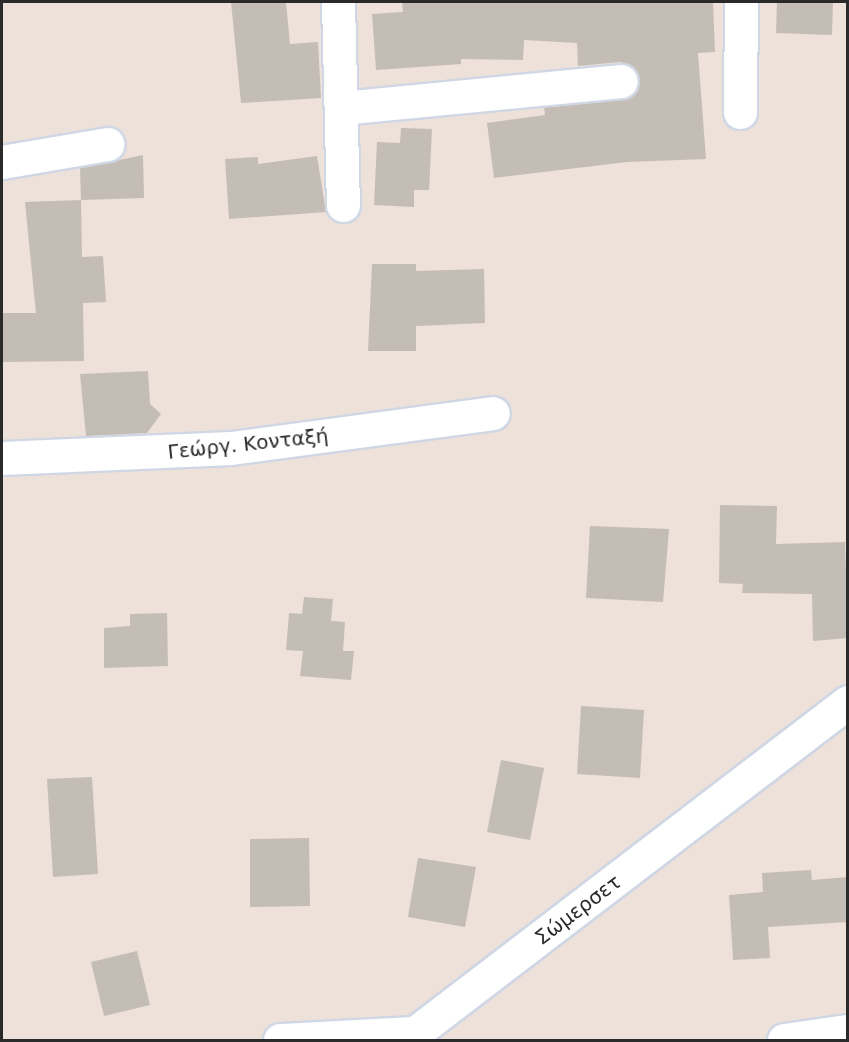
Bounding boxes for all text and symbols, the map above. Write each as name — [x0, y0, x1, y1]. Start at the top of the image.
street label: Γεώργ. Κονταξή — [166, 424, 330, 464]
street label: Σώμερσετ — [530, 870, 626, 950]

